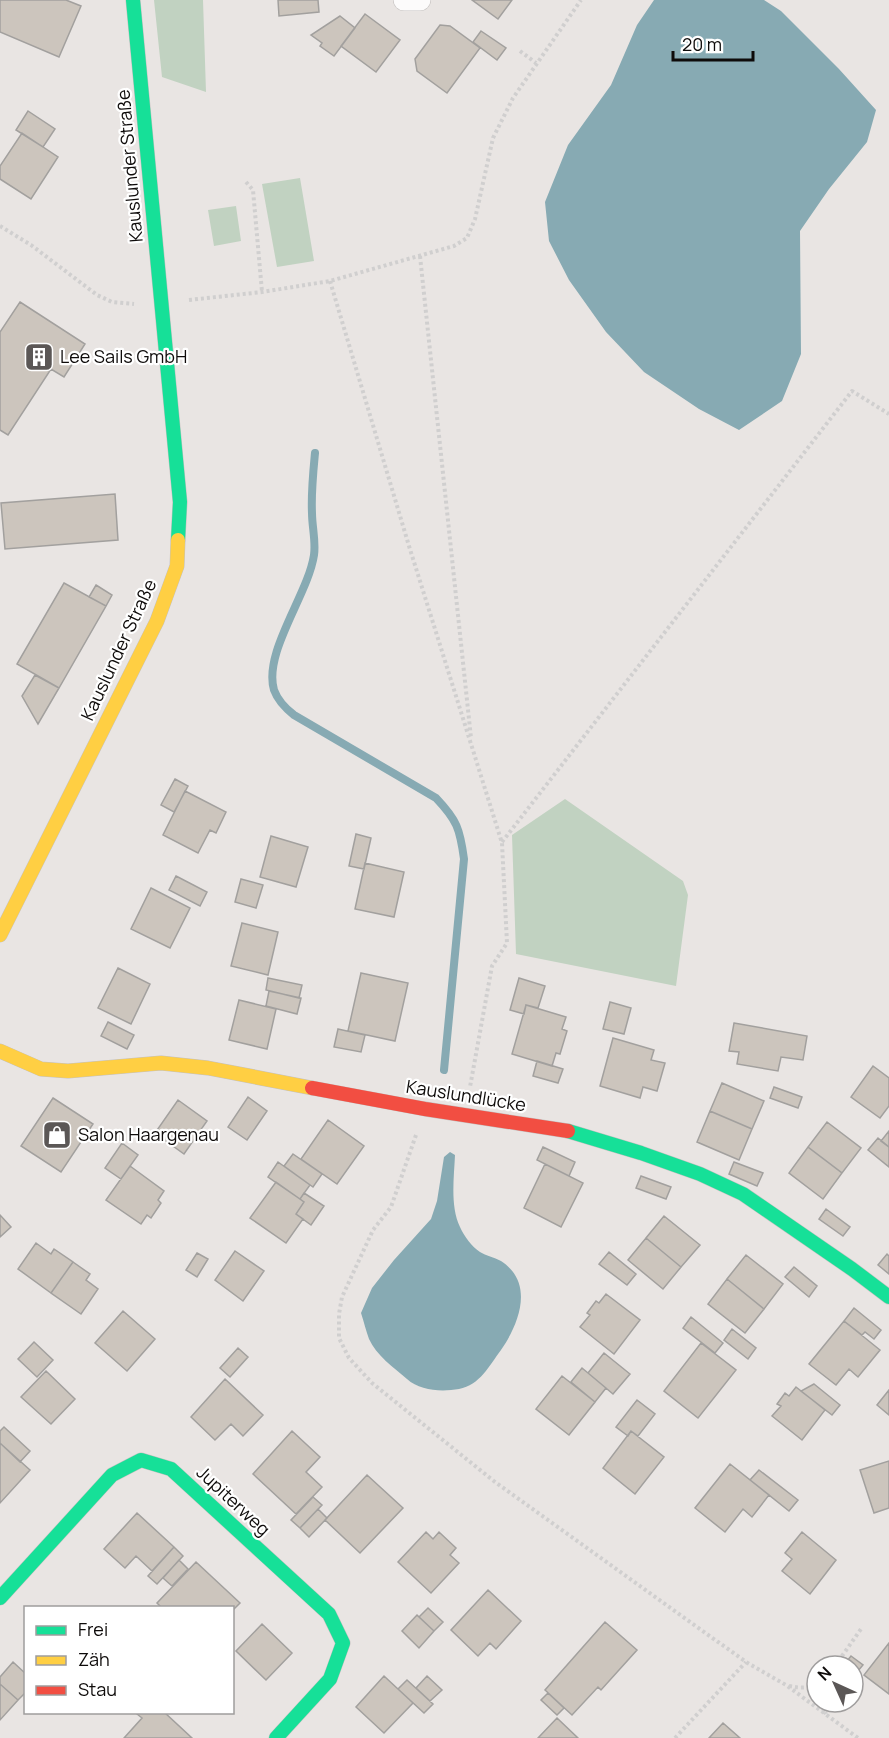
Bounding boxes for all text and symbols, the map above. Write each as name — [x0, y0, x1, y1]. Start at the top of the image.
scale bar — [673, 24, 752, 62]
text: 20 m — [682, 32, 722, 56]
street label: Kauslunder Straße — [110, 89, 148, 244]
building icon: Lee Sails GmbH — [23, 341, 55, 373]
place label: Lee Sails GmbH — [60, 344, 187, 368]
street label: Kauslunder Straße — [75, 575, 161, 724]
street label: Kauslundlücke — [404, 1074, 528, 1116]
shop icon: Salon Haargenau — [41, 1119, 73, 1151]
place label: Salon Haargenau — [78, 1122, 219, 1146]
street label: Jupiterweg — [192, 1460, 276, 1541]
legend — [24, 1606, 234, 1714]
text: Frei — [78, 1617, 108, 1641]
text: Zäh — [78, 1647, 110, 1671]
north arrow — [805, 1654, 865, 1714]
text: N — [813, 1662, 836, 1685]
text: Stau — [78, 1677, 117, 1701]

